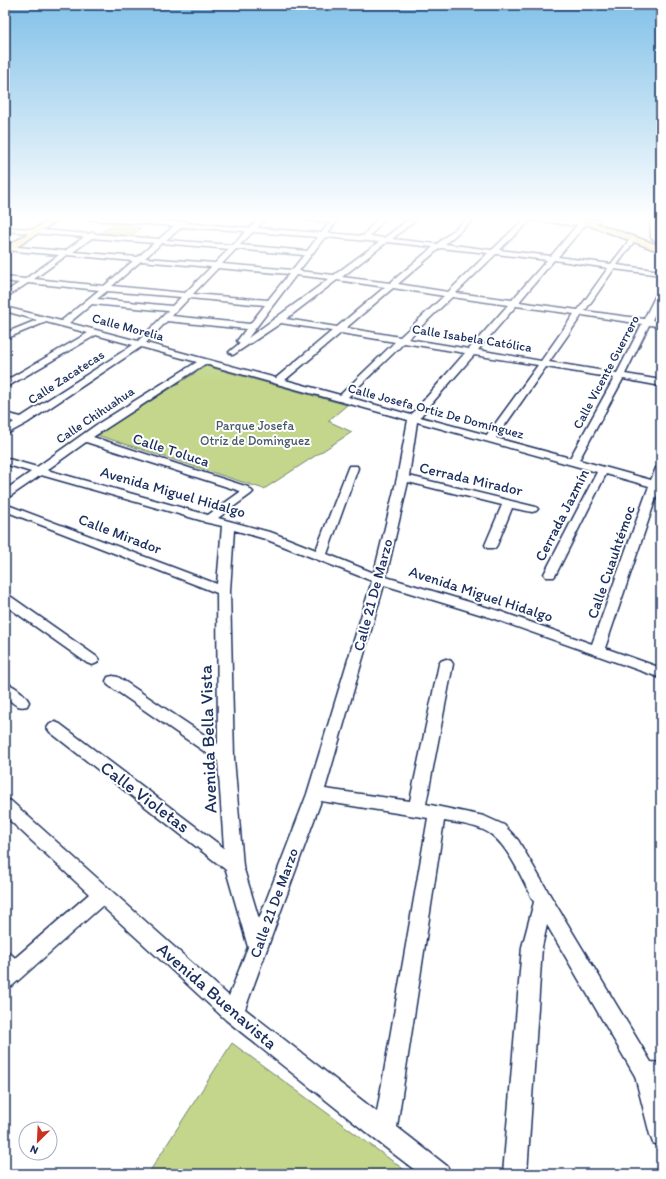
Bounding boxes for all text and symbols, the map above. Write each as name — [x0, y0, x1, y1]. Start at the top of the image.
street label: Calle Morelia — [90, 310, 166, 344]
street label: Calle Vicente Guerrero — [570, 312, 643, 431]
street label: Calle Isabela Católica — [411, 321, 534, 355]
street label: Calle Zacatecas — [25, 347, 107, 407]
street label: Calle Josefa Ortiz De Domínguez — [346, 380, 526, 442]
street label: Calle Chihuahua — [53, 383, 137, 447]
park label: Parque Josefa Otríz de Dominguez — [200, 418, 310, 448]
street label: Calle Toluca — [130, 429, 212, 471]
street label: Cerrada Mirador — [417, 458, 525, 500]
street label: Avenida Miguel Hidalgo — [98, 463, 248, 521]
street label: Cerrada Jazmín — [531, 465, 593, 564]
street label: Calle Cuauhtémoc — [583, 503, 639, 621]
street label: Calle Mirador — [76, 510, 164, 558]
street label: Calle 21 De Marzo — [349, 537, 397, 653]
street label: Avenida Miguel Hidalgo — [407, 562, 555, 626]
street label: Avenida Bella Vista — [194, 664, 222, 813]
street label: Calle Violetas — [96, 756, 194, 838]
street label: Calle 21 De Marzo — [246, 846, 302, 960]
street label: Avenida Buenavista — [152, 938, 282, 1054]
north arrow — [18, 1121, 58, 1161]
text: N — [28, 1142, 40, 1157]

